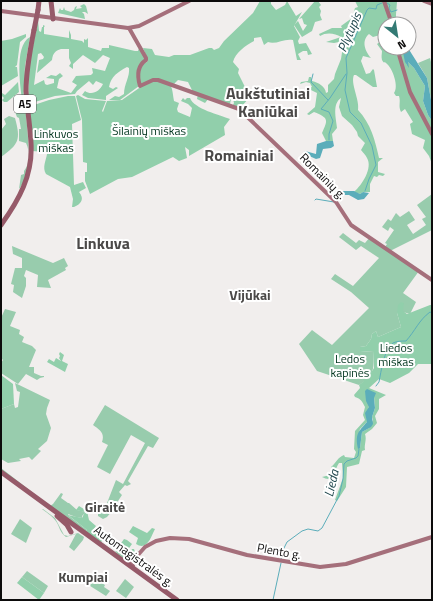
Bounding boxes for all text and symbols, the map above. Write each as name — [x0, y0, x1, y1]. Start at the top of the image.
water label: Plytupis — [332, 8, 367, 55]
north arrow — [377, 16, 417, 56]
text: N — [395, 36, 409, 53]
district label: Aukštutiniai Kaniūkai — [226, 81, 310, 123]
road number: A5 — [14, 95, 36, 113]
park label: Šilainių miškas — [112, 121, 186, 140]
park label: Linkuvos miškas — [34, 124, 79, 157]
district label: Romainiai — [204, 143, 274, 167]
street label: Romainių g. — [295, 148, 351, 204]
district label: Linkuva — [76, 231, 130, 255]
district label: Vijūkai — [229, 284, 271, 305]
park label: Liedos miškas — [378, 338, 414, 371]
park label: Ledos kapinės — [331, 349, 370, 382]
water label: Lieda — [318, 466, 344, 499]
district label: Giraitė — [85, 496, 125, 517]
street label: Automagistralės g. — [90, 520, 178, 592]
street label: Plento g. — [256, 538, 302, 564]
district label: Kumpiai — [58, 566, 108, 587]

